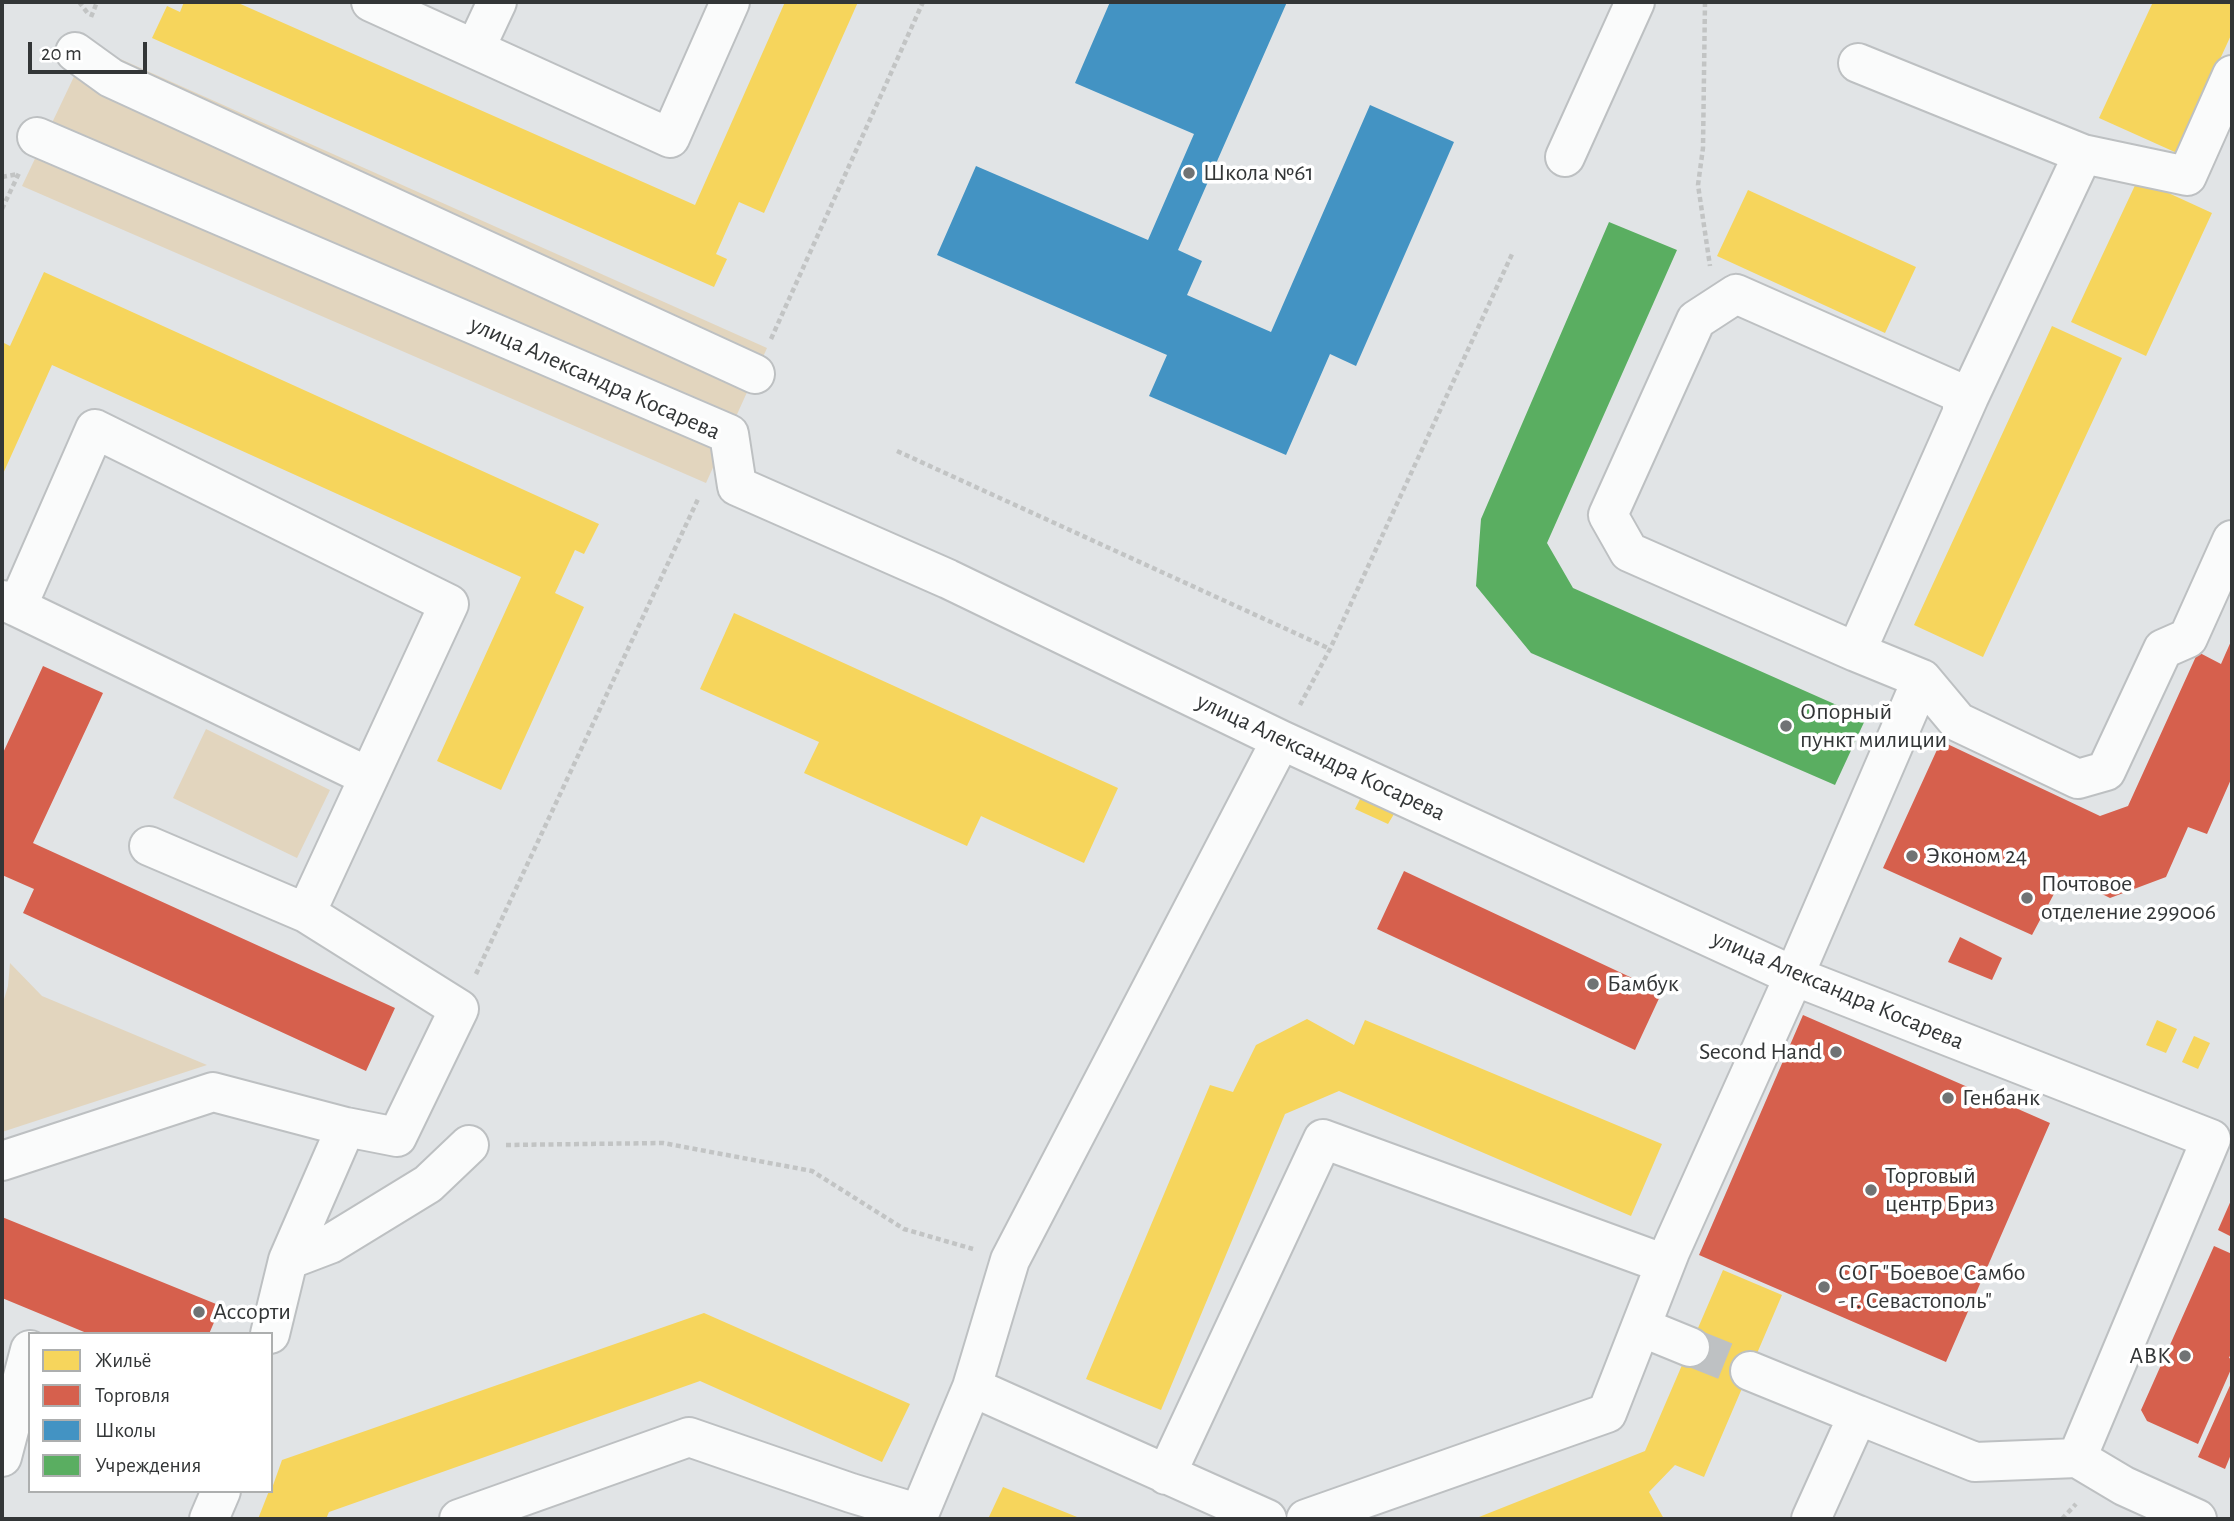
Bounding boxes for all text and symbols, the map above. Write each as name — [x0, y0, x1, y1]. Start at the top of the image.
scale bar — [32, 28, 150, 72]
text: 20 m — [41, 43, 82, 64]
place label: Школа №61 — [1203, 159, 1314, 187]
marker: Школа №61 — [1181, 165, 1197, 181]
street label: улица Александра Косарева — [465, 310, 725, 446]
street label: улица Александра Косарева — [1192, 687, 1450, 827]
place label: Опорный пункт милиции — [1800, 698, 1947, 754]
marker: Опорный пункт милиции — [1778, 718, 1794, 734]
place label: Эконом 24 — [1926, 842, 2027, 870]
marker: Эконом 24 — [1904, 848, 1920, 864]
place label: Почтовое отделение 299006 — [2041, 870, 2216, 926]
marker: Почтовое отделение 299006 — [2019, 890, 2035, 906]
street label: улица Александра Косарева — [1708, 924, 1968, 1056]
place label: Бамбук — [1607, 970, 1679, 998]
marker: Бамбук — [1585, 976, 1601, 992]
place label: Second Hand — [1699, 1038, 1822, 1066]
marker: Second Hand — [1828, 1044, 1844, 1060]
place label: Генбанк — [1962, 1084, 2040, 1112]
marker: Генбанк — [1940, 1090, 1956, 1106]
place label: Торговый центр Бриз — [1885, 1162, 1994, 1218]
marker: Торговый центр Бриз — [1863, 1182, 1879, 1198]
place label: СОГ "Боевое Самбо - г. Севастополь" — [1838, 1259, 2025, 1315]
marker: СОГ "Боевое Самбо - г. Севастополь" — [1816, 1279, 1832, 1295]
place label: Ассорти — [213, 1298, 291, 1326]
marker: Ассорти — [191, 1304, 207, 1320]
legend — [28, 1332, 273, 1493]
place label: АВК — [2129, 1342, 2171, 1370]
marker: АВК — [2177, 1348, 2193, 1364]
text: Жильё — [95, 1350, 151, 1371]
text: Торговля — [95, 1385, 170, 1406]
text: Школы — [95, 1420, 156, 1441]
text: Учреждения — [95, 1455, 201, 1476]

